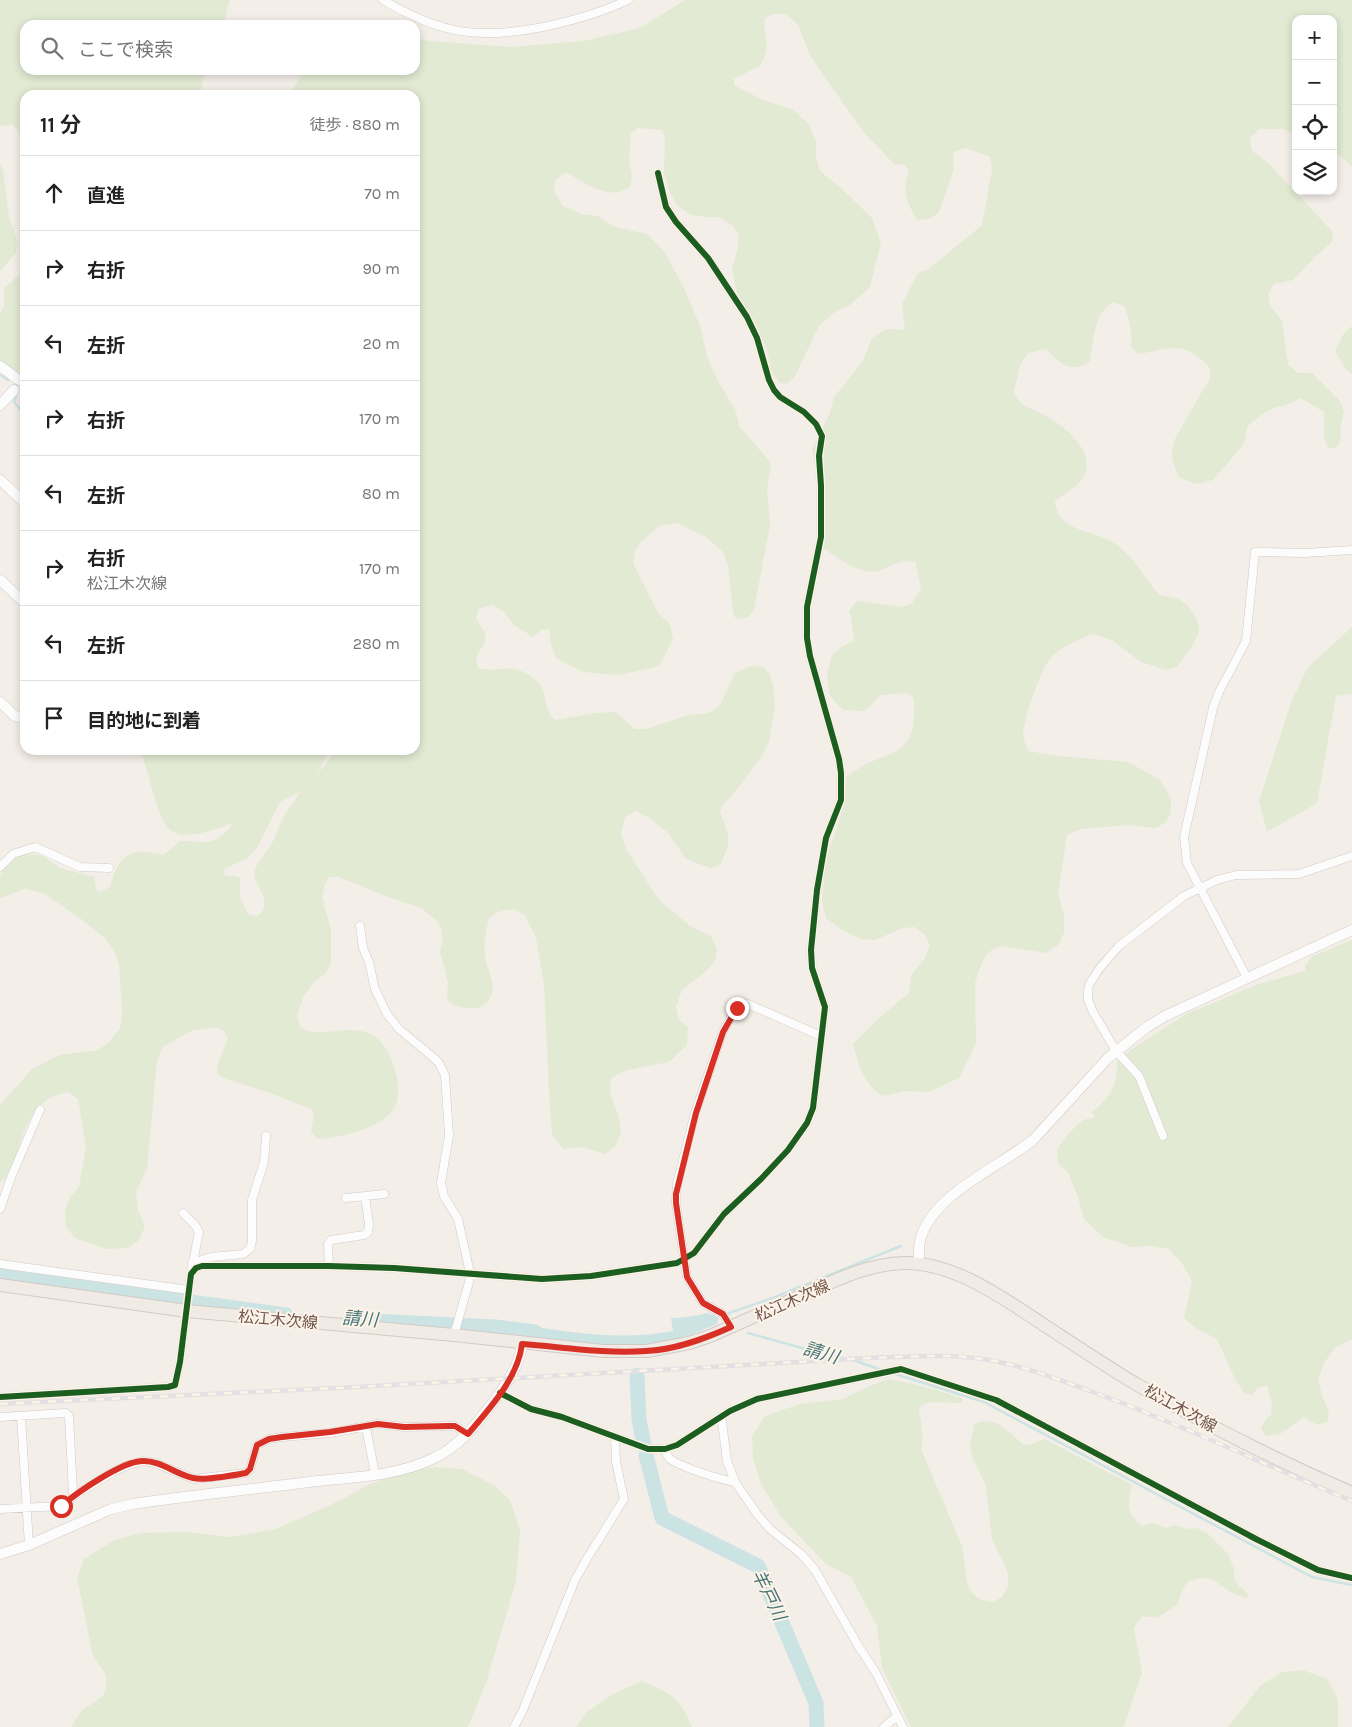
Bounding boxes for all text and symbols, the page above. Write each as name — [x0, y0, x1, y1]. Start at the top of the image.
map controls — [1292, 15, 1337, 195]
button: + — [1292, 15, 1337, 60]
search box — [20, 20, 420, 75]
icon: search — [38, 34, 66, 62]
text: ここで検索 — [78, 39, 173, 61]
button: − — [1292, 60, 1337, 105]
button: locate — [1292, 105, 1337, 150]
text: 11 分 — [40, 113, 81, 137]
text: 徒歩 · 880 m — [310, 115, 400, 134]
button: layers — [1292, 150, 1337, 195]
icon: ahead — [40, 179, 68, 207]
text: 70 m — [364, 184, 400, 203]
text: 直進 — [87, 185, 125, 207]
icon: right — [40, 254, 68, 282]
text: 90 m — [362, 259, 400, 278]
text: 右折 — [87, 260, 125, 282]
icon: left — [40, 329, 68, 357]
text: 20 m — [362, 334, 400, 353]
text: 左折 — [87, 335, 125, 357]
icon: right — [40, 404, 68, 432]
text: 170 m — [359, 409, 400, 428]
text: 右折 — [87, 410, 125, 432]
icon: left — [40, 479, 68, 507]
text: 80 m — [362, 484, 400, 503]
text: 左折 — [87, 485, 125, 507]
text: 右折 — [87, 548, 125, 570]
icon: right — [40, 554, 68, 582]
text: 170 m — [359, 559, 400, 578]
text: 松江木次線 — [87, 574, 167, 593]
icon: left — [40, 629, 68, 657]
text: 280 m — [353, 634, 400, 653]
text: 左折 — [87, 635, 125, 657]
icon: arrive — [40, 704, 68, 732]
text: 目的地に到着 — [87, 710, 201, 732]
route end — [726, 997, 749, 1020]
street label: 松江木次線 — [752, 1276, 833, 1325]
street label: 松江木次線 — [237, 1307, 319, 1332]
water label: 請川 — [341, 1307, 381, 1331]
water label: 請川 — [801, 1337, 843, 1369]
street label: 松江木次線 — [1141, 1381, 1220, 1436]
route start — [50, 1495, 73, 1518]
water label: 羊戸川 — [747, 1566, 792, 1626]

